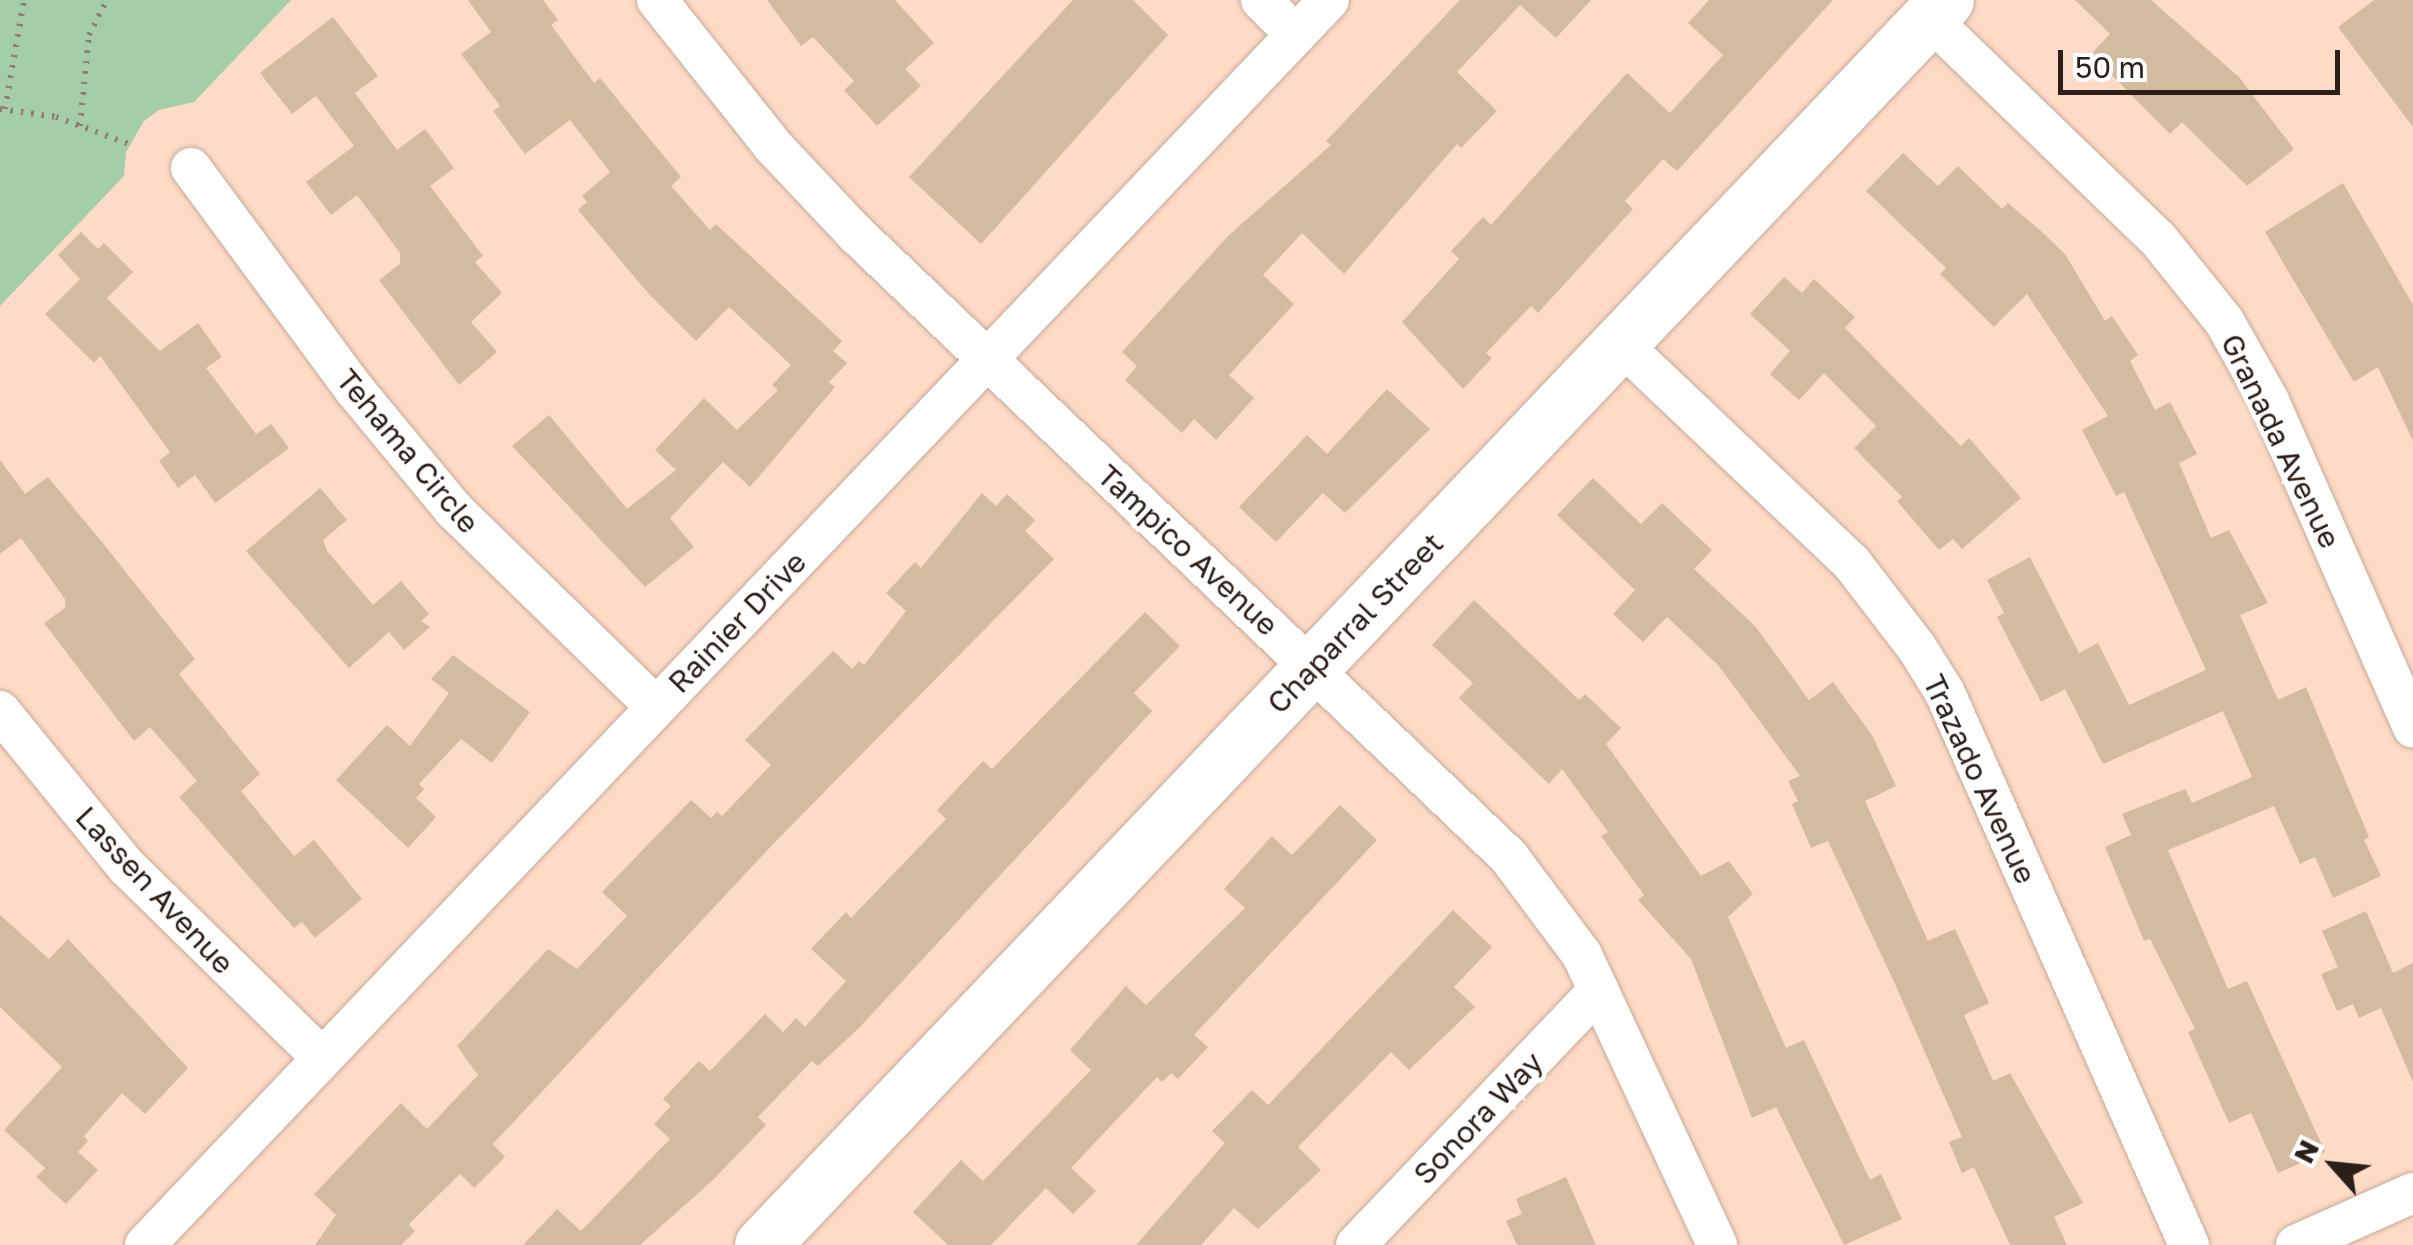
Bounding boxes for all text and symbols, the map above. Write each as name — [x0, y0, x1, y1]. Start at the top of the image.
scale bar — [2063, 30, 2346, 92]
text: 50 m — [2075, 49, 2145, 85]
street label: Granada Avenue — [2214, 328, 2348, 554]
street label: Tehama Circle — [329, 362, 487, 540]
street label: Tampico Avenue — [1090, 457, 1286, 643]
street label: Chaparral Street — [1260, 525, 1450, 721]
street label: Rainier Drive — [661, 544, 813, 700]
street label: Trazado Avenue — [1916, 669, 2044, 889]
street label: Lassen Avenue — [68, 799, 242, 981]
street label: Sonora Way — [1406, 1044, 1550, 1192]
north arrow — [2283, 1115, 2383, 1215]
text: N — [2286, 1134, 2325, 1168]

